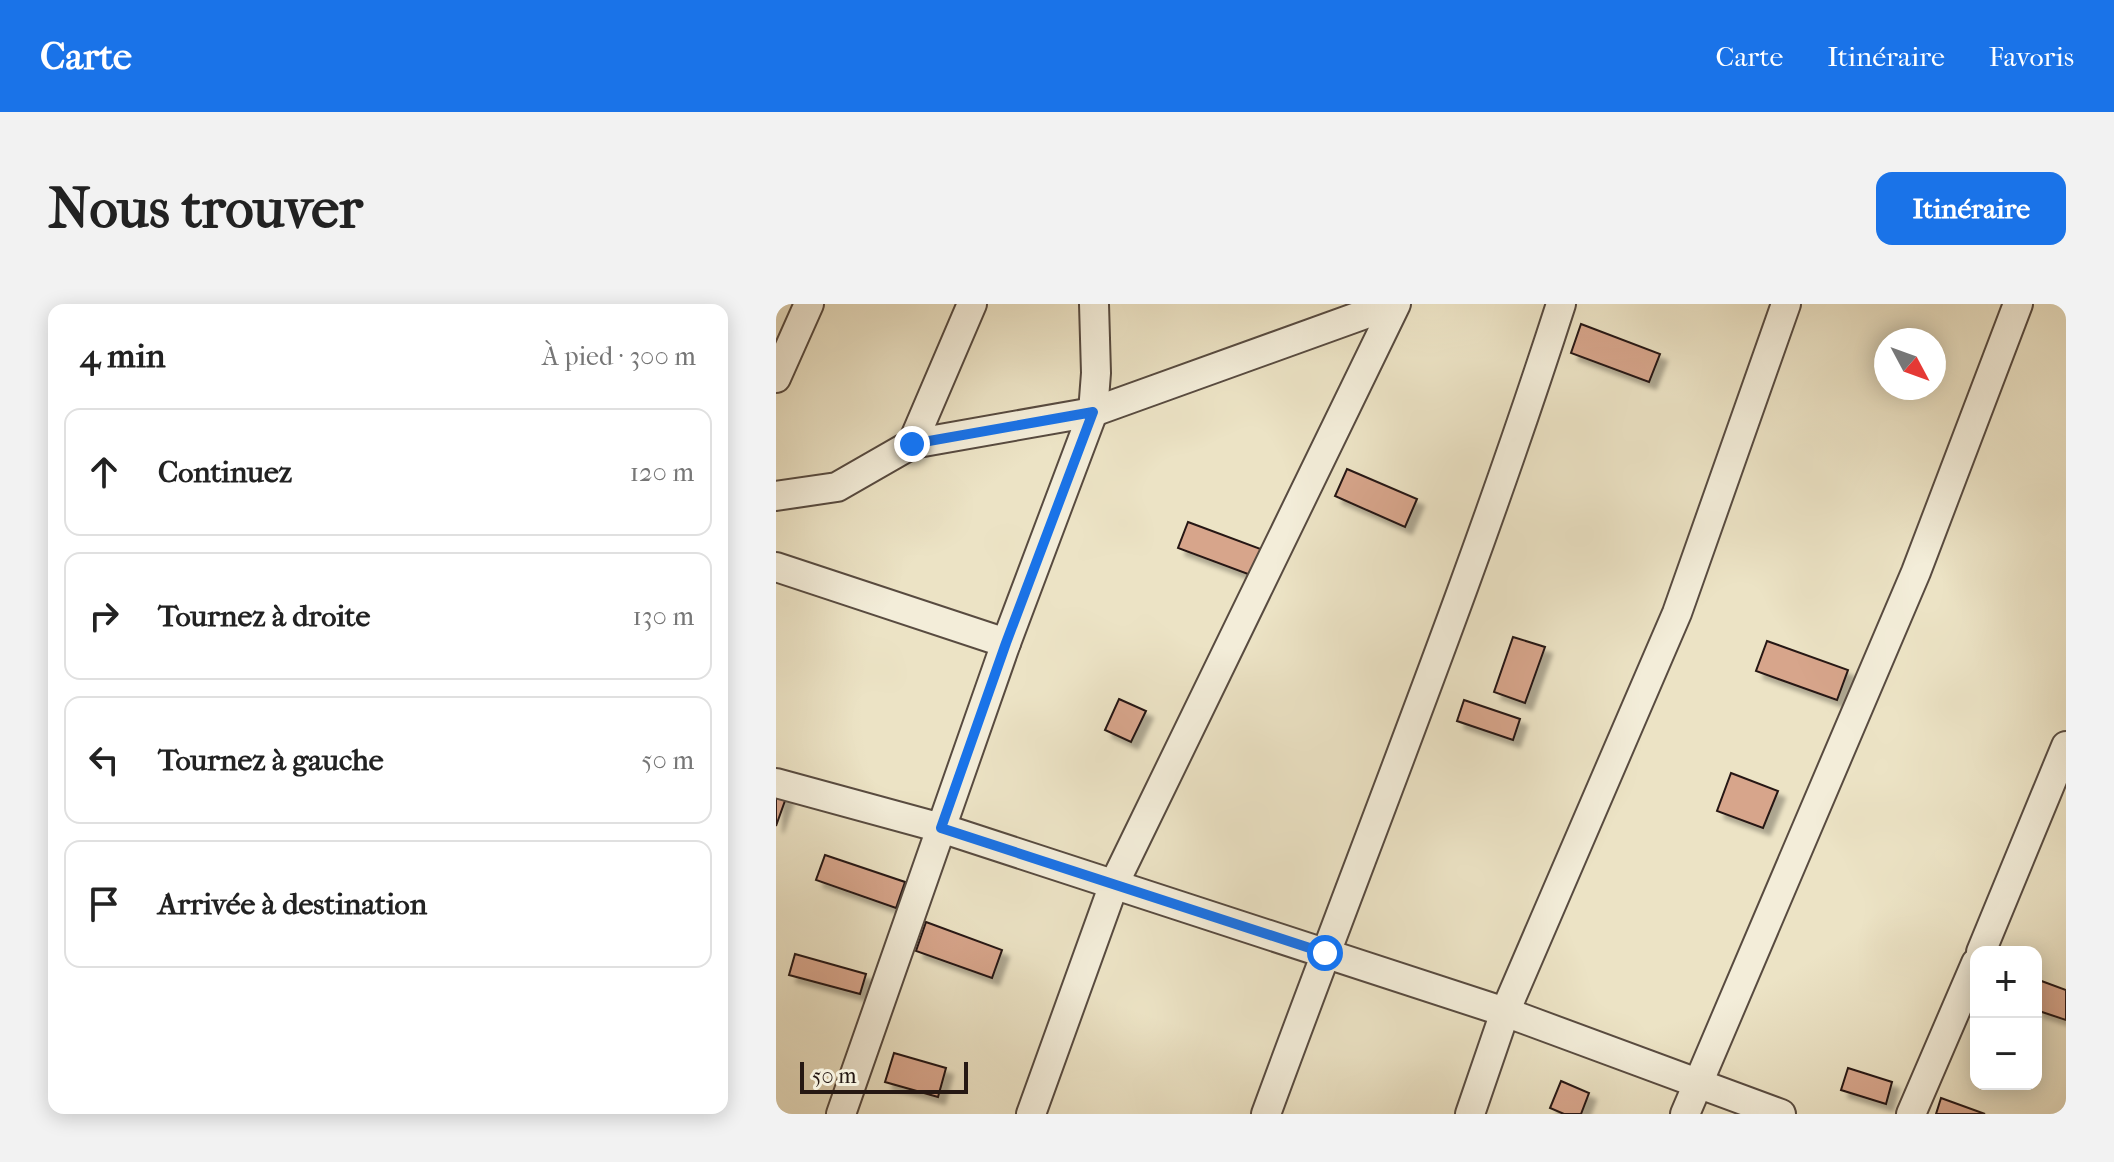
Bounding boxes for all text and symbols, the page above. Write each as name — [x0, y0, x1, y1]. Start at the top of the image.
text: Carte — [40, 34, 132, 79]
text: Carte — [1716, 40, 1783, 73]
text: Itinéraire — [1827, 40, 1945, 73]
text: Favoris — [1989, 40, 2074, 73]
button: Itinéraire — [1876, 172, 2066, 245]
text: Nous trouver — [48, 176, 363, 241]
north arrow — [1874, 328, 1946, 400]
text: 4 min — [80, 336, 165, 376]
text: À pied · 300 m — [542, 341, 696, 372]
route end — [894, 426, 930, 462]
icon: ahead — [82, 450, 126, 494]
text: Continuez — [158, 455, 292, 490]
text: 120 m — [630, 457, 694, 488]
icon: right — [82, 594, 126, 638]
text: Tournez à droite — [158, 599, 370, 634]
text: 130 m — [633, 601, 694, 632]
icon: left — [82, 738, 126, 782]
text: Tournez à gauche — [158, 743, 384, 778]
text: 50 m — [641, 745, 694, 776]
icon: arrive — [82, 882, 126, 926]
text: Arrivée à destination — [158, 887, 427, 922]
route start — [1307, 935, 1343, 971]
map controls — [1970, 946, 2042, 1090]
button: + — [1970, 946, 2042, 1018]
button: − — [1970, 1018, 2042, 1090]
scale bar — [800, 1058, 968, 1094]
text: 50 m — [812, 1063, 857, 1089]

